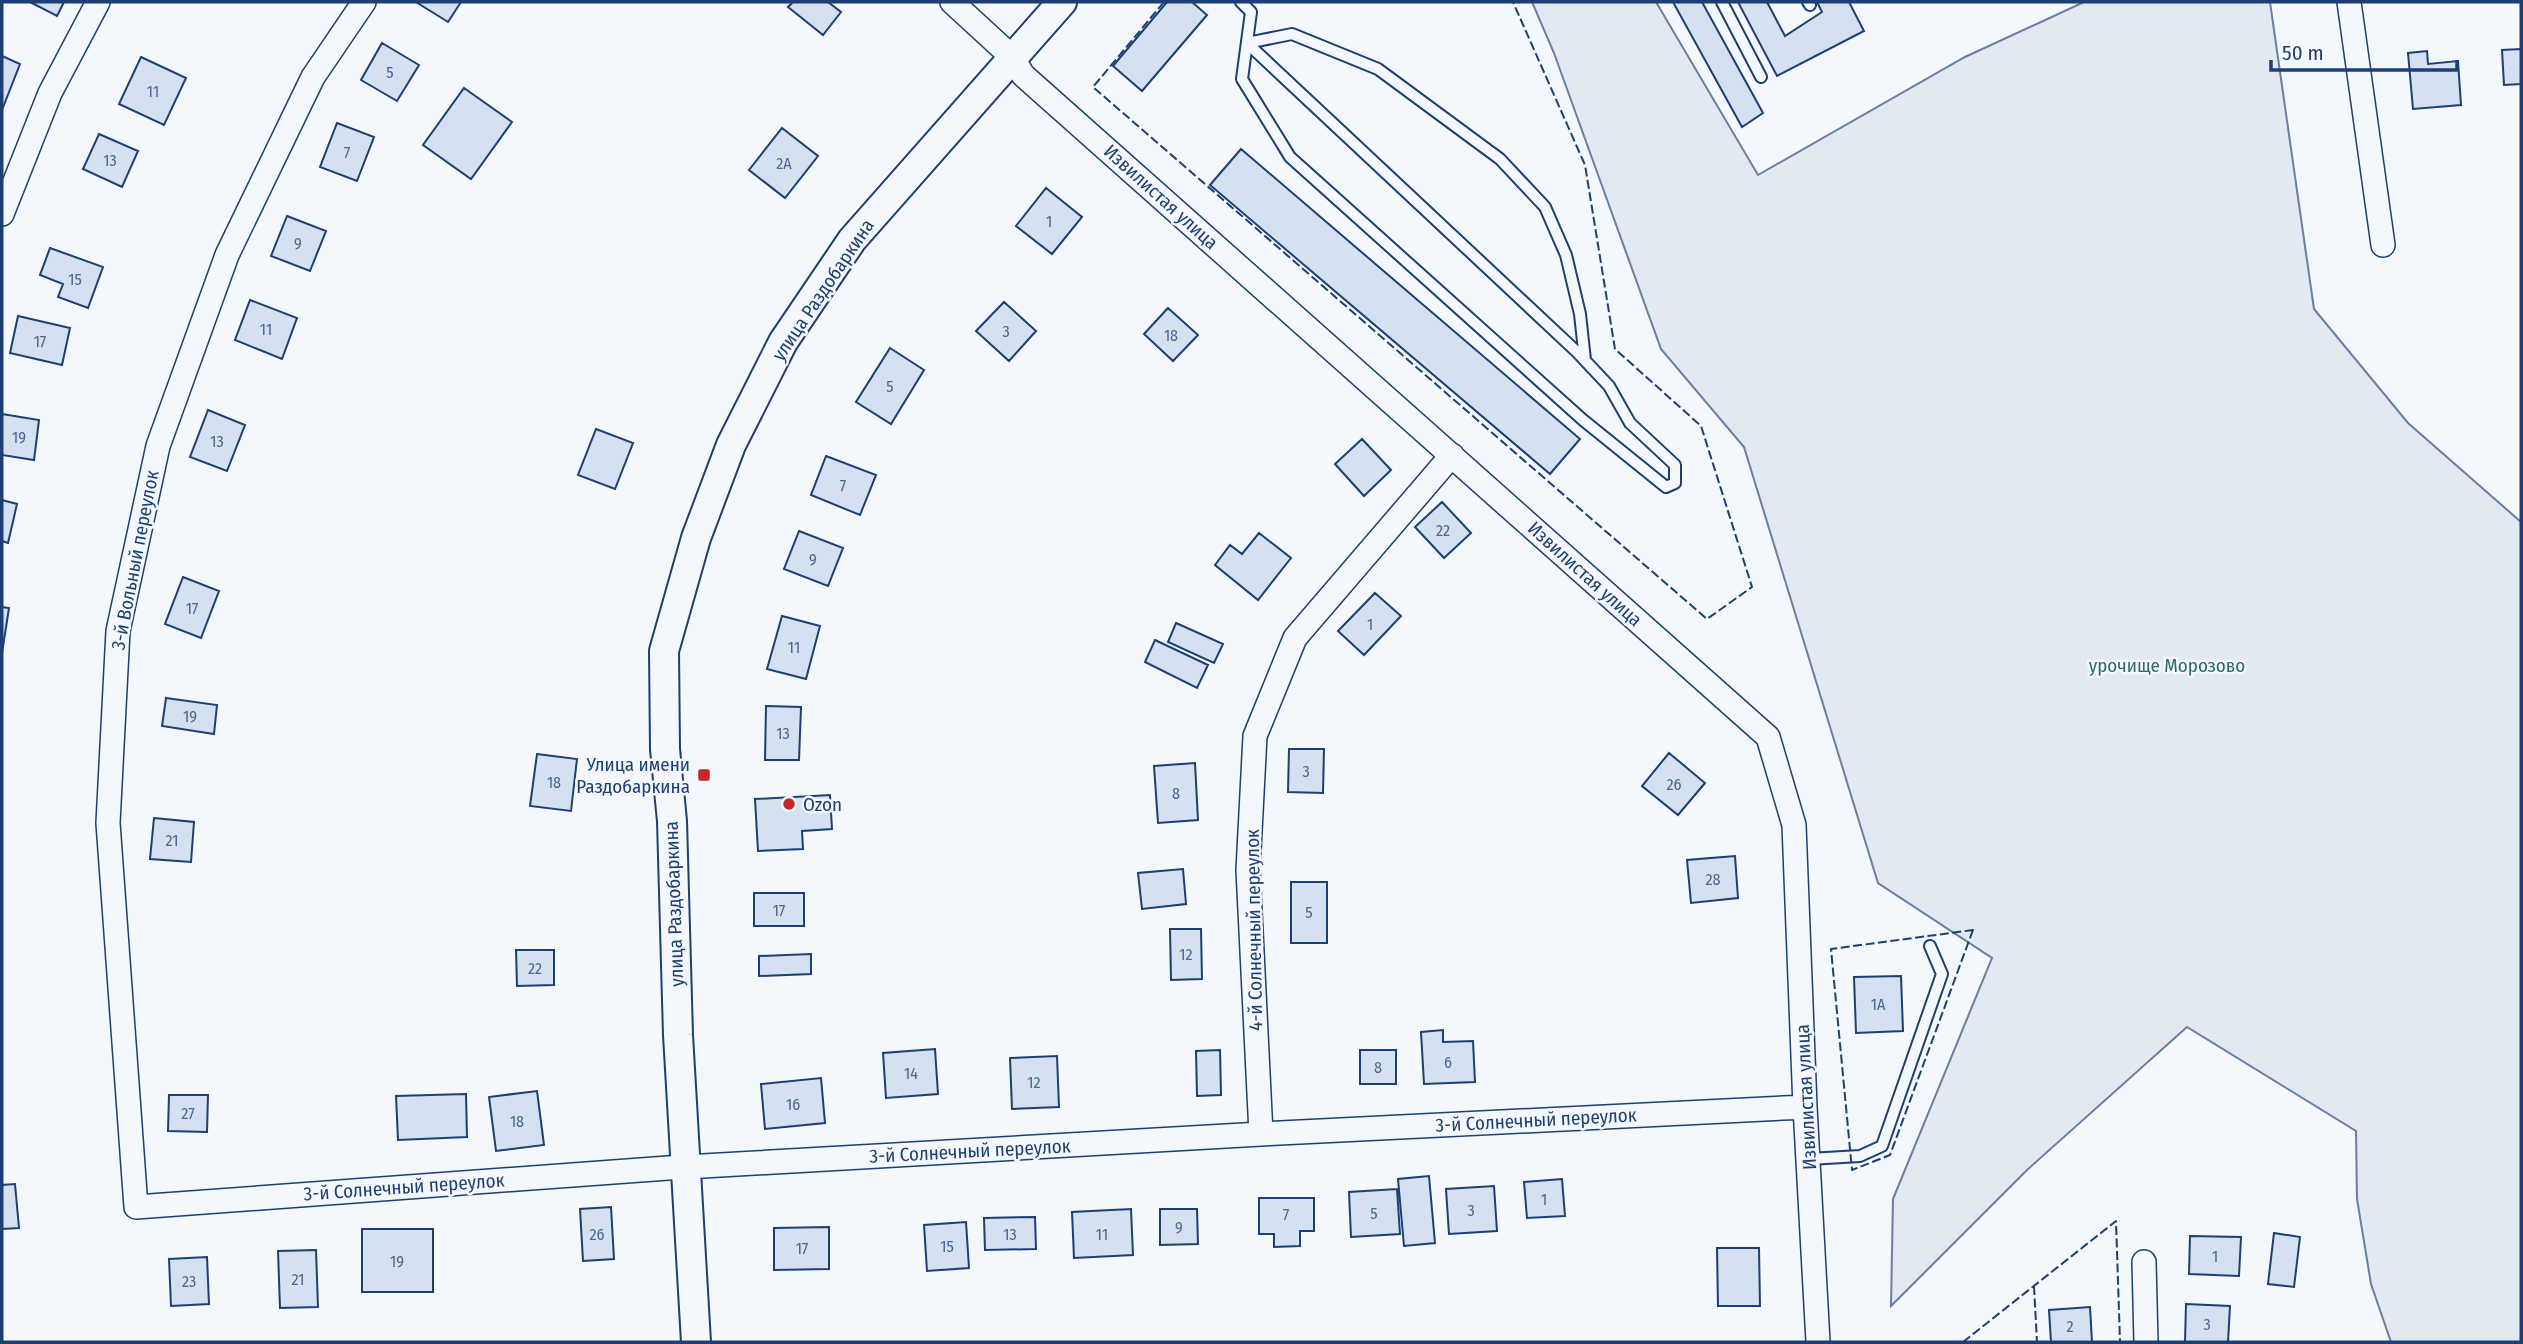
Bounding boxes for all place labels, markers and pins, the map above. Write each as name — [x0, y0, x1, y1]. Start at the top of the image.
place label: Улица имени Раздобаркина — [576, 753, 690, 798]
marker: Улица имени Раздобаркина — [696, 767, 712, 783]
place label: Ozon — [803, 793, 842, 816]
marker: Ozon — [781, 796, 797, 812]

